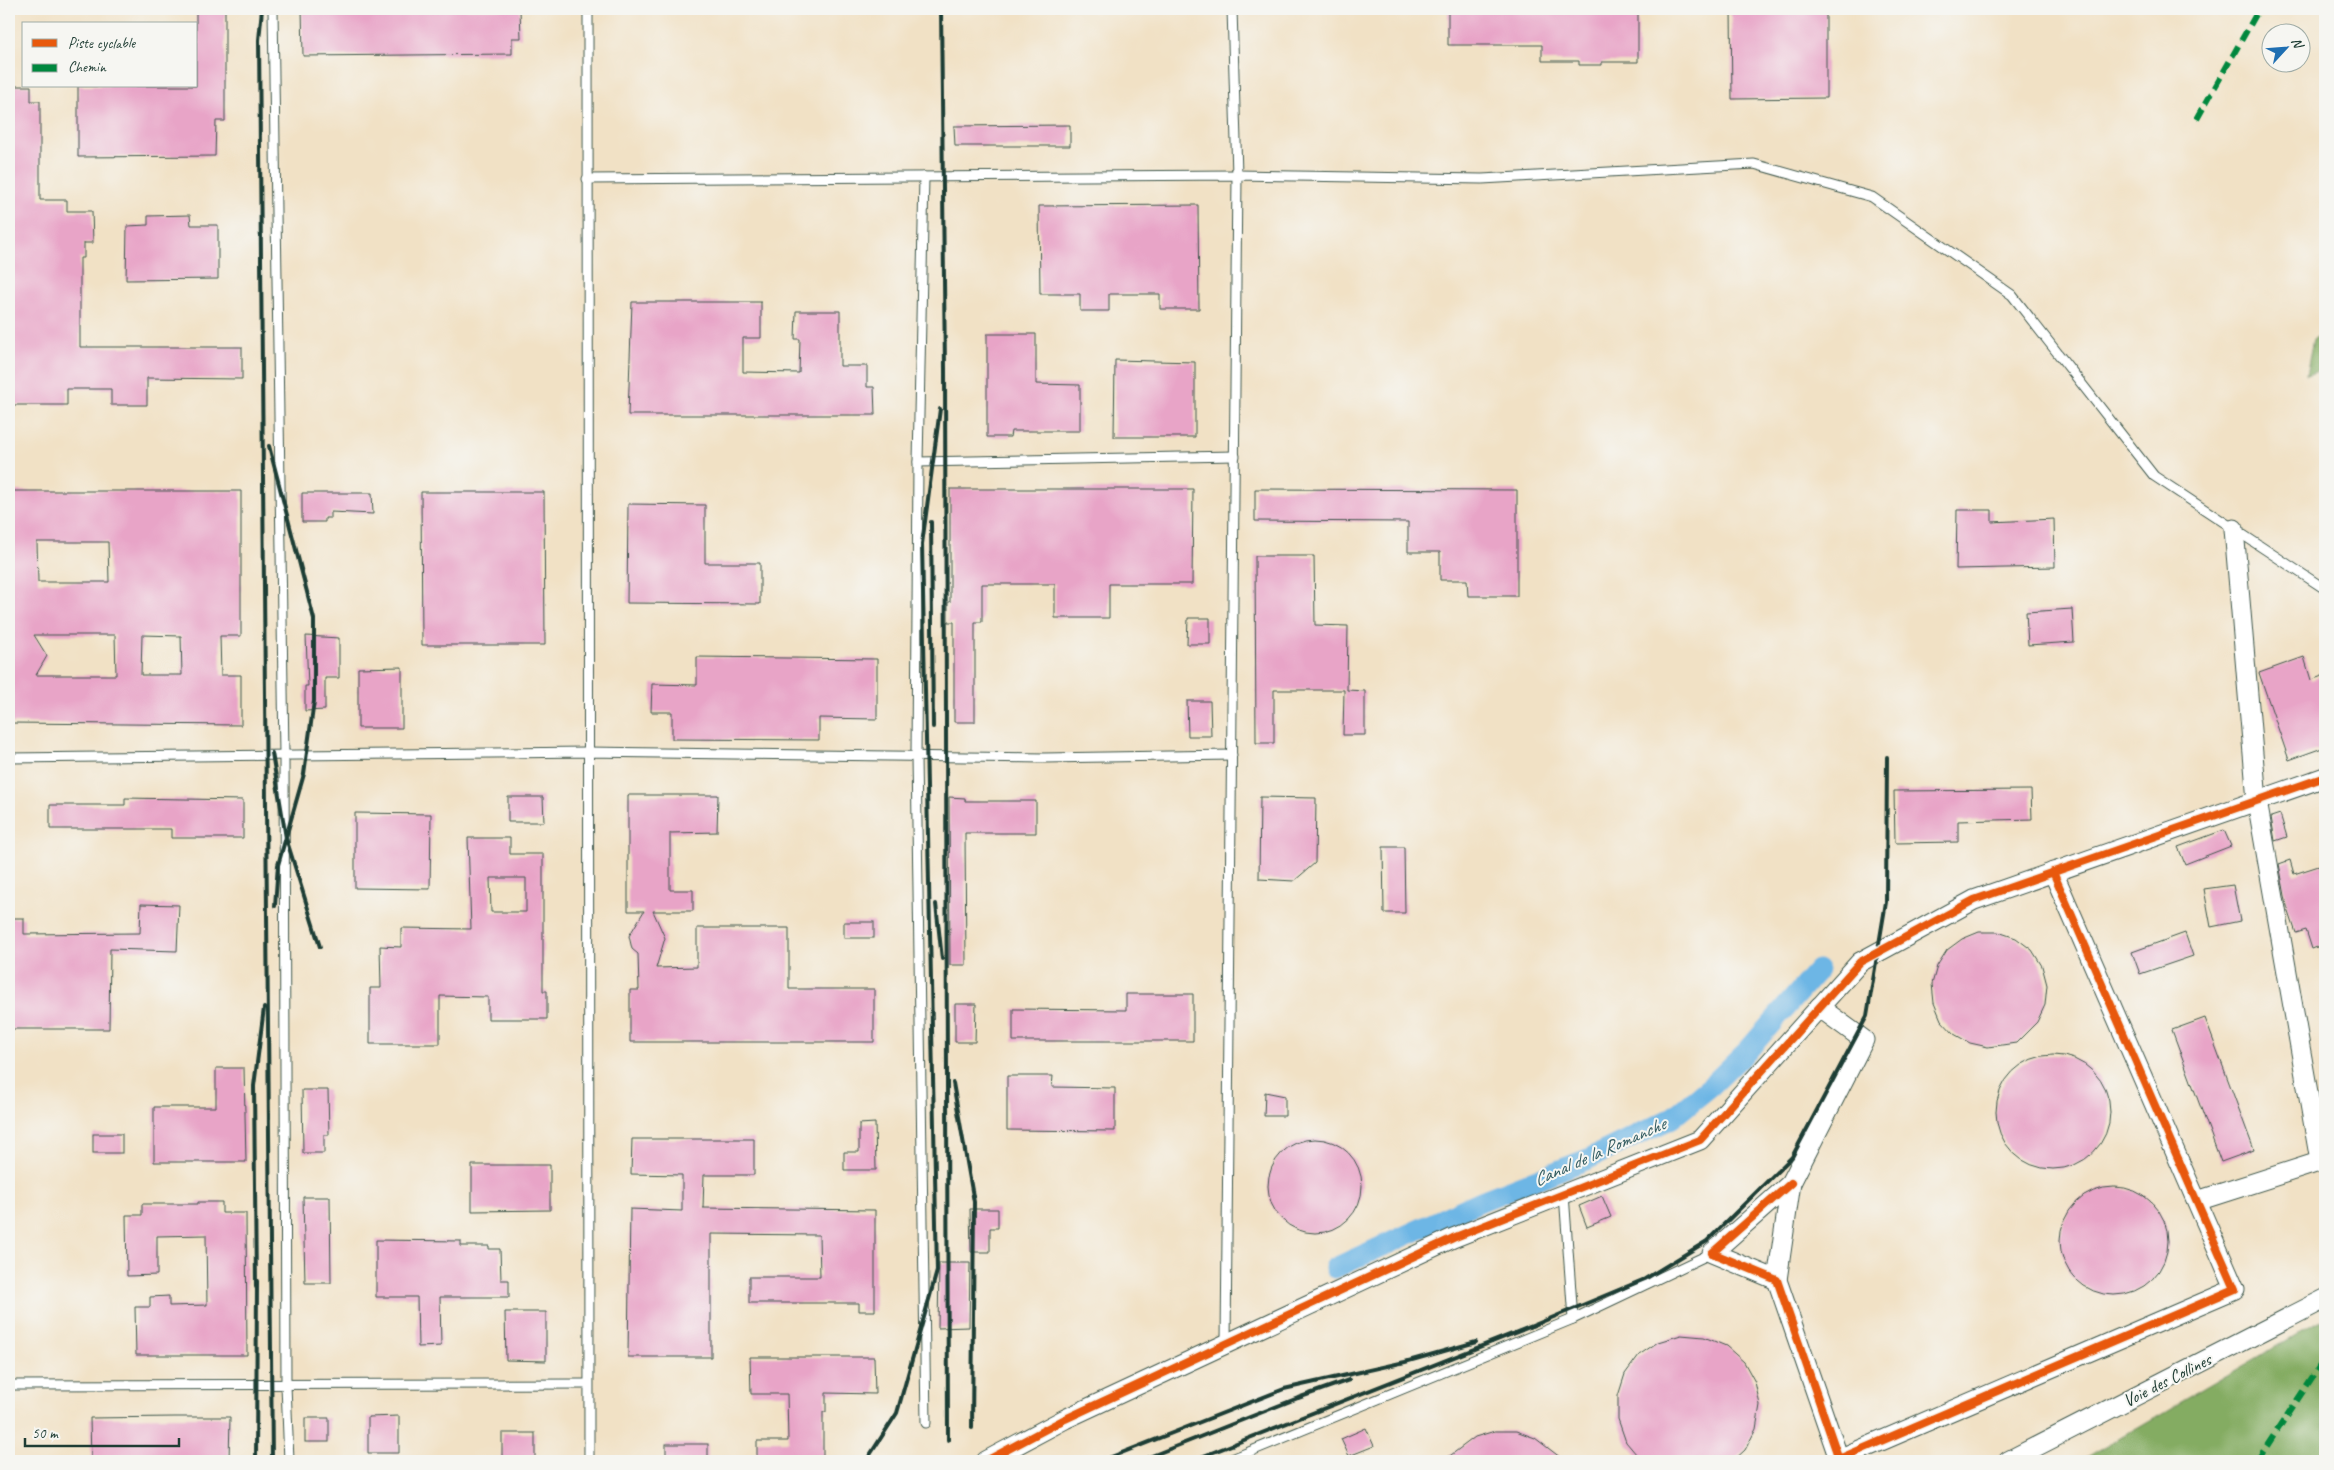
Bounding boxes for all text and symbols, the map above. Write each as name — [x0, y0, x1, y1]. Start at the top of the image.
legend — [22, 22, 198, 88]
north arrow — [2262, 22, 2312, 72]
text: Piste cyclable — [68, 34, 136, 53]
text: N — [2288, 35, 2308, 52]
text: Chemin — [68, 58, 107, 77]
water label: Canal de la Romanche — [1530, 1111, 1672, 1192]
street label: Voie des Collines — [2119, 1348, 2216, 1412]
scale bar — [25, 1415, 179, 1447]
text: 50 m — [32, 1424, 59, 1443]

